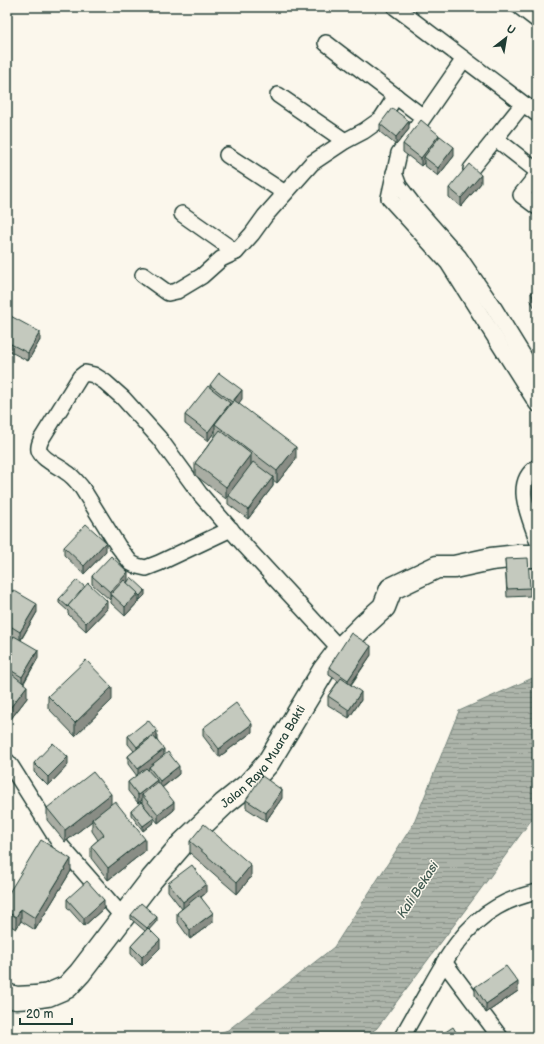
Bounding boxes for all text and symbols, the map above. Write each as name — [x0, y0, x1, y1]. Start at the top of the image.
north arrow — [486, 18, 526, 58]
text: U — [504, 22, 518, 38]
street label: Jalan Raya Muara Bakti — [218, 702, 309, 811]
water label: Kali Bekasi — [394, 858, 443, 921]
scale bar — [20, 1000, 72, 1026]
text: 20 m — [26, 1007, 53, 1022]

